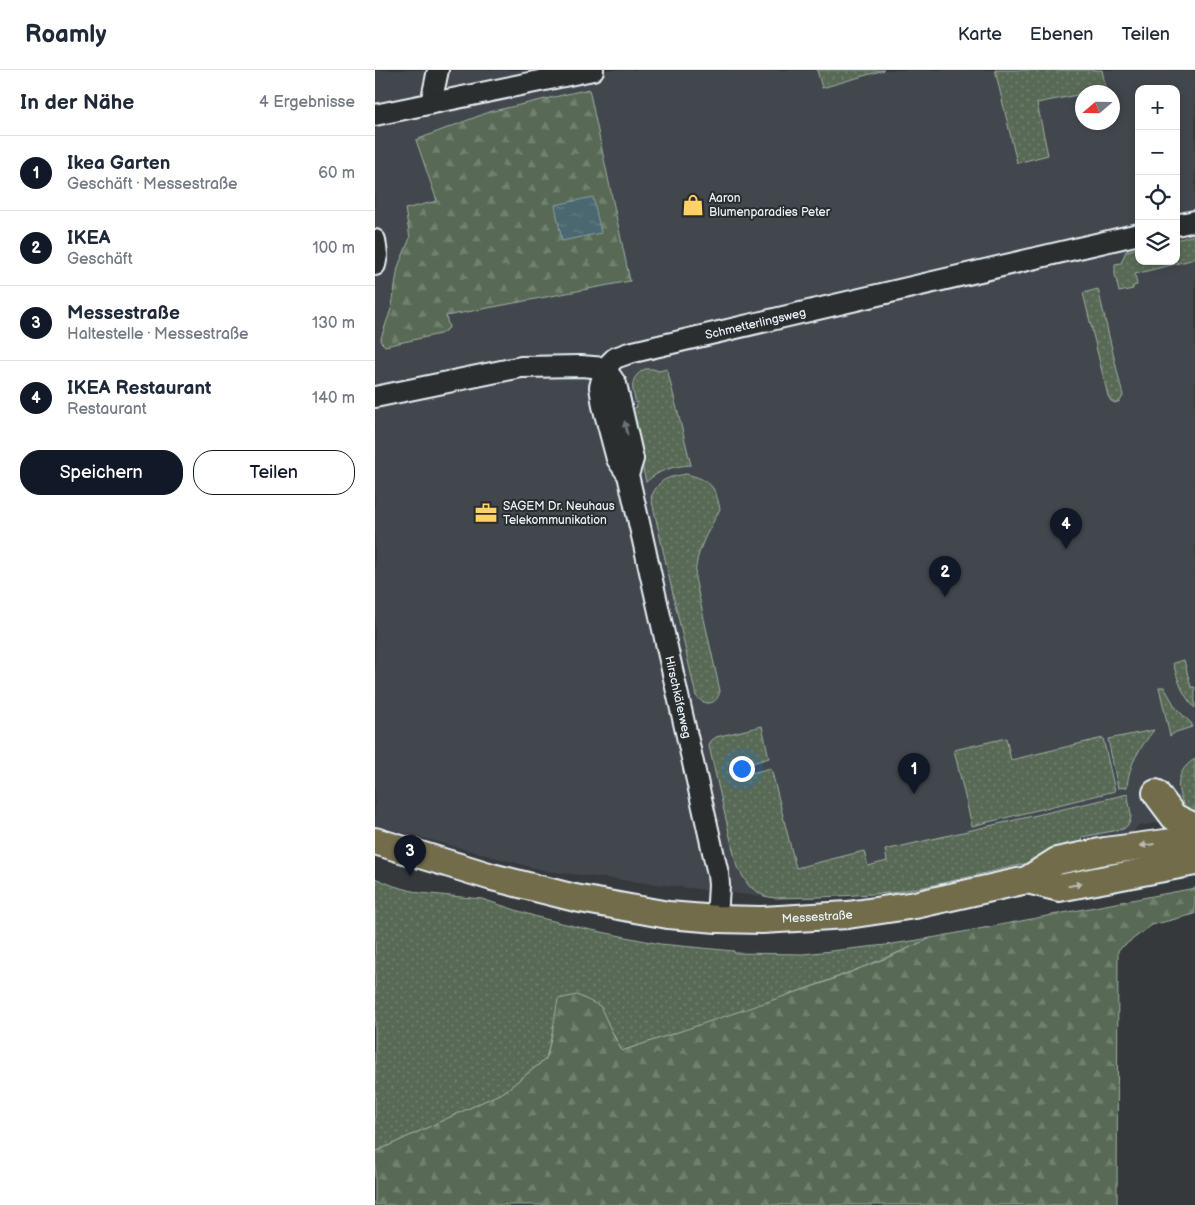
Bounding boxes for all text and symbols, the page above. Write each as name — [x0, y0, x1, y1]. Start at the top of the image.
text: Roamly — [25, 20, 106, 49]
text: Karte — [958, 24, 1002, 45]
text: Ebenen — [1030, 24, 1093, 45]
text: Teilen — [1121, 24, 1170, 45]
north arrow — [1075, 85, 1120, 130]
map controls — [1135, 85, 1180, 265]
button: + — [1135, 85, 1180, 130]
text: In der Nähe — [20, 90, 134, 115]
text: 4 Ergebnisse — [259, 93, 355, 112]
button: − — [1135, 130, 1180, 175]
text: Ikea Garten — [67, 152, 170, 175]
text: 1 — [33, 164, 39, 183]
text: 60 m — [318, 164, 355, 183]
text: Geschäft · Messestraße — [67, 175, 238, 194]
button: locate — [1135, 175, 1180, 220]
place label: Aaron Blumenparadies Peter — [709, 191, 831, 220]
shop icon: Aaron Blumenparadies Peter — [680, 192, 706, 218]
button: layers — [1135, 220, 1180, 265]
text: IKEA — [67, 227, 110, 250]
text: 2 — [31, 239, 41, 258]
text: 100 m — [312, 239, 355, 258]
text: Geschäft — [67, 250, 133, 269]
text: Messestraße — [67, 302, 180, 325]
street label: Schmetterlingsweg — [704, 305, 807, 343]
text: 3 — [31, 314, 41, 333]
text: 130 m — [312, 314, 355, 333]
text: Haltestelle · Messestraße — [67, 325, 248, 344]
text: IKEA Restaurant — [67, 377, 211, 400]
text: 4 — [31, 389, 41, 408]
text: 140 m — [312, 389, 355, 408]
text: Restaurant — [67, 400, 147, 419]
one-way arrow — [622, 420, 630, 435]
button: Speichern — [20, 450, 183, 495]
button: Teilen — [193, 450, 355, 495]
place label: SAGEM Dr. Neuhaus Telekommunikation — [503, 499, 615, 528]
office icon: SAGEM Dr. Neuhaus Telekommunikation — [473, 500, 499, 526]
pin: 4 — [1050, 508, 1082, 549]
pin: 2 — [929, 556, 961, 597]
street label: Hirschkäferweg — [661, 655, 694, 740]
pin: 1 — [898, 753, 930, 794]
your location — [729, 756, 755, 782]
pin: 3 — [394, 835, 426, 876]
one-way arrow — [1138, 841, 1154, 849]
one-way arrow — [1067, 881, 1083, 889]
street label: Messestraße — [781, 907, 854, 927]

